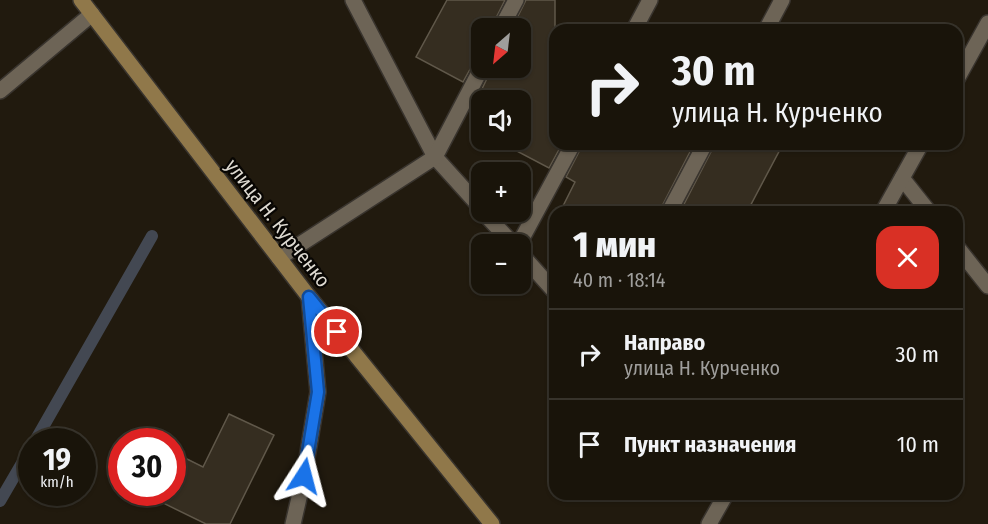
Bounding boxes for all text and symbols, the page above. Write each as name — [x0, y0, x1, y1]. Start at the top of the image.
north arrow — [471, 18, 531, 78]
map controls — [471, 18, 531, 294]
text: 30 m — [672, 46, 756, 96]
icon: right — [573, 48, 651, 126]
button: sound — [471, 90, 531, 150]
text: улица Н. Курченко — [672, 97, 883, 129]
street label: улица Н. Курченко — [221, 154, 335, 292]
button: + — [471, 162, 531, 222]
text: 1 мин — [573, 223, 656, 267]
button: close — [876, 226, 939, 289]
button: − — [471, 234, 531, 294]
text: 40 m · 18:14 — [573, 268, 666, 292]
pin — [311, 306, 362, 357]
icon: arrive — [320, 315, 353, 348]
text: Направо — [624, 329, 705, 356]
icon: right — [573, 338, 606, 371]
text: 30 m — [896, 341, 939, 368]
text: улица Н. Курченко — [624, 356, 780, 380]
speed limit sign: 30 — [108, 428, 186, 506]
icon: arrive — [573, 428, 606, 461]
text: Пункт назначения — [624, 431, 796, 458]
text: 10 m — [897, 431, 939, 458]
text: 19 — [43, 442, 71, 478]
position arrow — [272, 444, 336, 508]
text: km/h — [40, 473, 74, 491]

